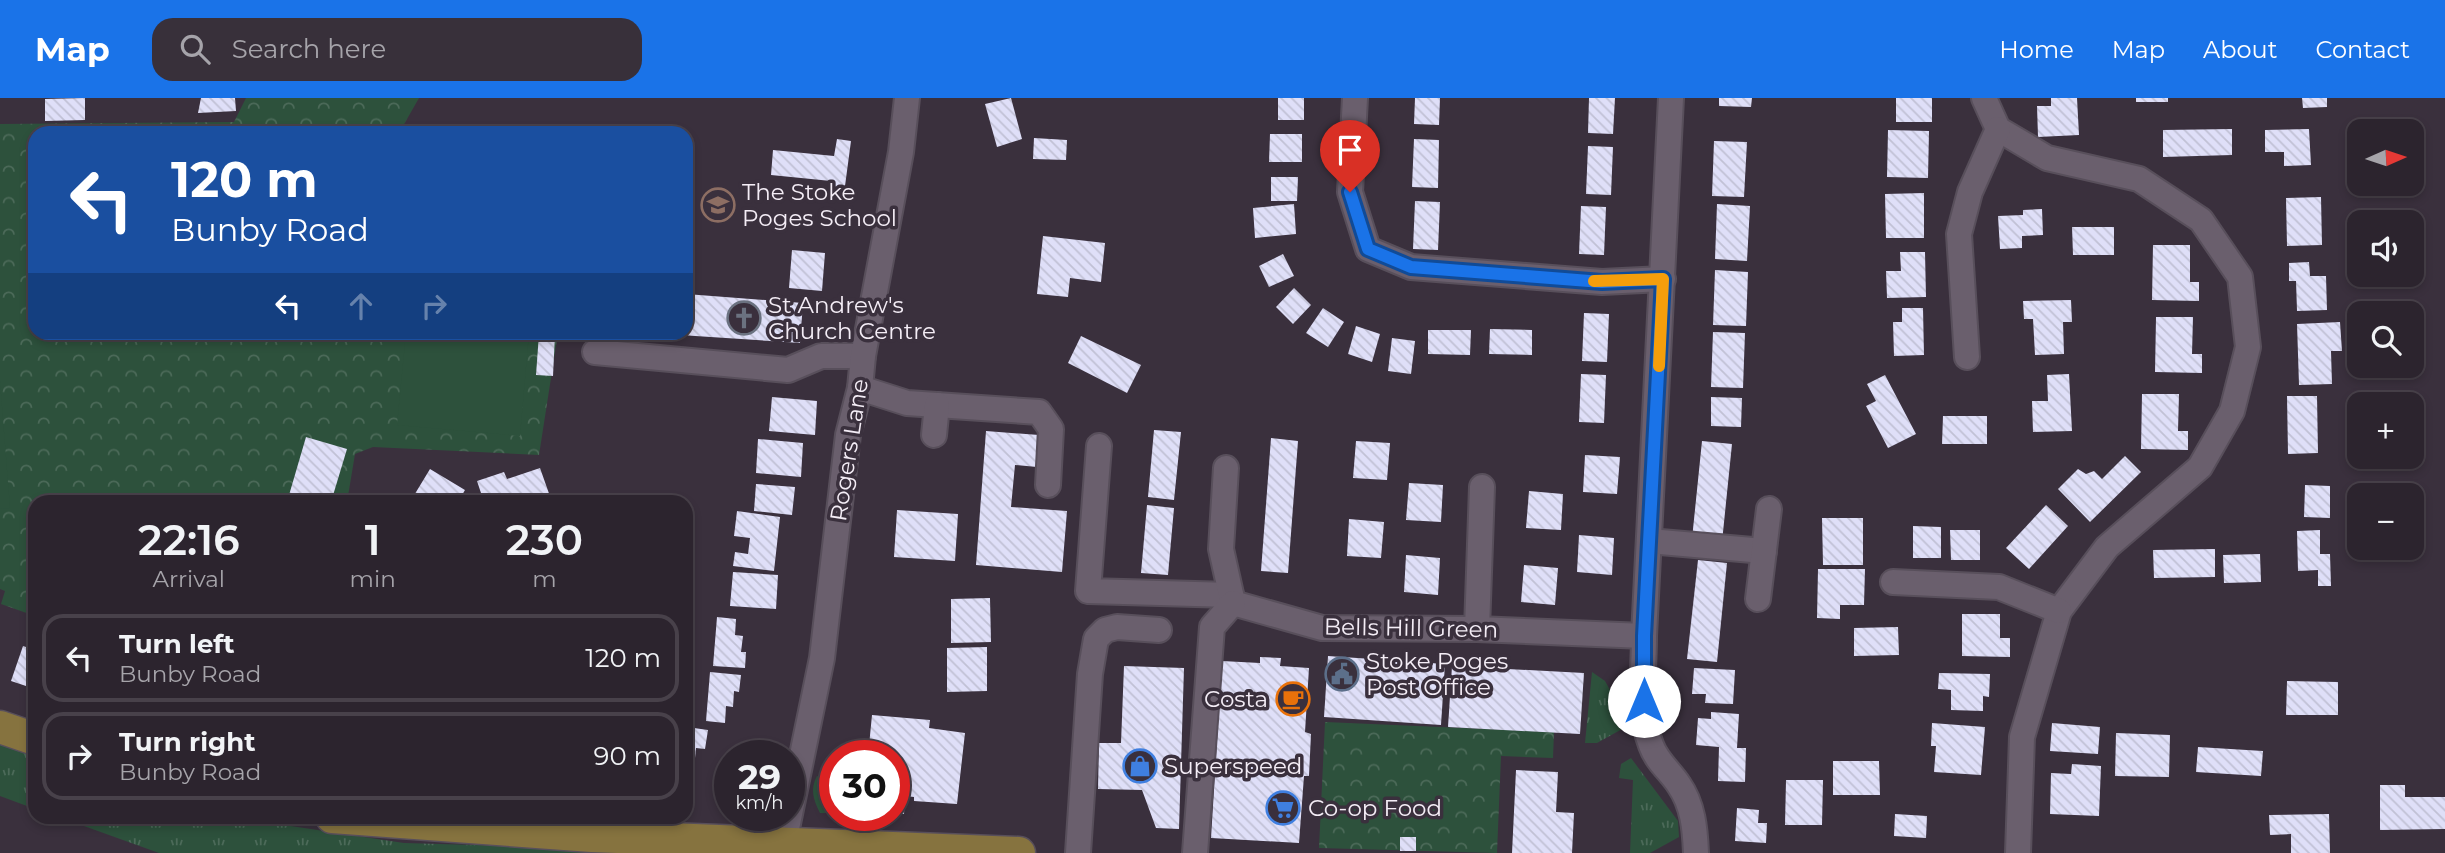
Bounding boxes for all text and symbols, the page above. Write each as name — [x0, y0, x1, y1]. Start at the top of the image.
search box — [152, 18, 642, 81]
text: Map — [35, 29, 110, 69]
icon: search — [176, 30, 214, 68]
text: Search here — [232, 33, 386, 65]
text: Home — [1999, 35, 2074, 64]
text: Map — [2112, 35, 2165, 64]
text: About — [2203, 35, 2277, 64]
text: Contact — [2315, 35, 2410, 64]
north arrow — [2347, 119, 2424, 196]
map controls — [2347, 119, 2424, 560]
pin — [1320, 120, 1380, 192]
icon: arrive — [1331, 131, 1369, 169]
text: 120 m — [171, 150, 318, 209]
icon: left — [56, 154, 147, 245]
place label: The Stoke Poges School — [742, 178, 897, 232]
school or university icon: The Stoke Poges School — [699, 186, 737, 224]
text: Bunby Road — [171, 210, 369, 249]
button: sound — [2347, 210, 2424, 287]
icon: left — [269, 287, 307, 325]
icon: ahead — [342, 287, 380, 325]
icon: right — [415, 287, 453, 325]
place label: St Andrew's Church Centre — [768, 291, 936, 345]
church icon: St Andrew's Church Centre — [725, 299, 763, 337]
button: search — [2347, 301, 2424, 378]
street label: Rogers Lane — [824, 377, 874, 523]
button: + — [2347, 392, 2424, 469]
button: − — [2347, 483, 2424, 560]
text: 22:16 — [138, 514, 240, 566]
text: 1 — [365, 514, 381, 566]
text: 230 — [506, 514, 583, 566]
text: Arrival — [153, 565, 225, 593]
text: min — [350, 565, 396, 593]
text: m — [532, 565, 557, 593]
street label: Bells Hill Green — [1324, 612, 1498, 644]
text: Turn left — [119, 628, 235, 660]
icon: left — [60, 639, 98, 677]
text: 120 m — [585, 642, 661, 674]
place label: Stoke Poges Post Office — [1366, 647, 1508, 701]
public building icon: Stoke Poges Post Office — [1323, 655, 1361, 693]
text: Bunby Road — [119, 660, 261, 688]
position arrow — [1607, 664, 1681, 738]
cafe icon: Costa — [1274, 680, 1312, 718]
place label: Costa — [1204, 685, 1268, 713]
text: Turn right — [119, 726, 255, 758]
icon: right — [60, 737, 98, 775]
text: 90 m — [594, 740, 661, 772]
speed limit sign: 30 — [819, 740, 910, 831]
shop icon: Superspeed — [1121, 747, 1159, 785]
place label: Superspeed — [1164, 752, 1302, 780]
text: 29 — [738, 755, 781, 798]
text: Bunby Road — [119, 758, 261, 786]
supermarket icon: Co-op Food — [1264, 789, 1302, 827]
text: km/h — [735, 792, 784, 814]
place label: Co-op Food — [1308, 794, 1442, 822]

